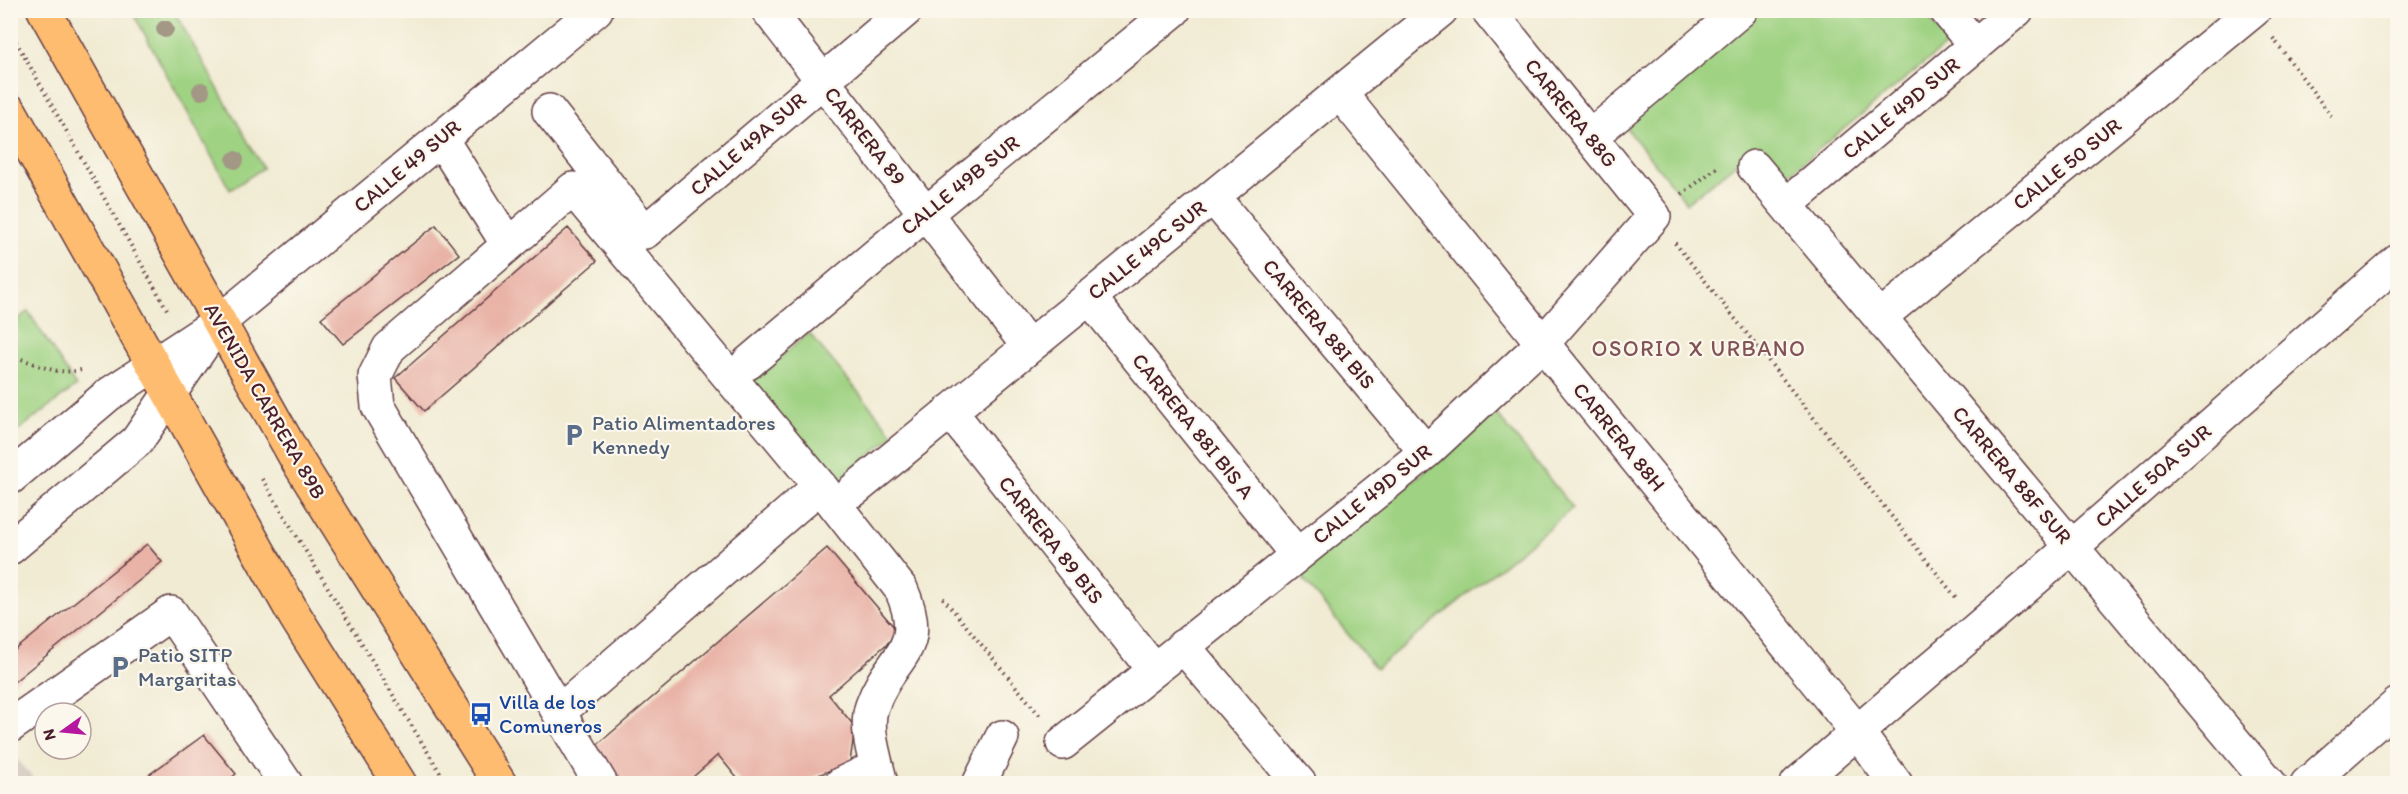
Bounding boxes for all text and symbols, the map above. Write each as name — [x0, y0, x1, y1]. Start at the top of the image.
street label: CALLE 49D SUR — [1837, 51, 1965, 164]
street label: CARRERA 88G — [1520, 53, 1623, 172]
street label: CARRERA 89 — [819, 82, 912, 190]
street label: CALLE 49A SUR — [685, 87, 811, 201]
street label: CALLE 50 SUR — [2007, 112, 2126, 215]
street label: CALLE 49 SUR — [348, 114, 465, 218]
street label: CALLE 49B SUR — [895, 129, 1024, 240]
street label: CALLE 49C SUR — [1082, 194, 1211, 305]
street label: CARRERA 88I BIS — [1258, 254, 1381, 394]
street label: AVENIDA CARRERA 89B — [199, 298, 332, 503]
district label: OSORIO X URBANO — [1591, 335, 1807, 362]
street label: CARRERA 88I BIS A — [1127, 348, 1260, 504]
street label: CARRERA 88H — [1568, 377, 1671, 496]
street label: CARRERA 88F SUR — [1947, 401, 2077, 549]
place label: Patio Alimentadores Kennedy — [592, 410, 776, 459]
street label: CALLE 50A SUR — [2090, 418, 2216, 533]
parking icon: Patio Alimentadores Kennedy — [561, 422, 587, 448]
street label: CALLE 49D SUR — [1307, 438, 1436, 549]
street label: CARRERA 89 BIS — [994, 471, 1109, 609]
place label: Patio SITP Margaritas — [138, 642, 237, 691]
parking icon: Patio SITP Margaritas — [107, 654, 133, 680]
place label: Villa de los Comuneros — [499, 689, 602, 738]
north arrow — [33, 701, 93, 761]
bus stop icon: Villa de los Comuneros — [468, 701, 494, 727]
text: N — [38, 727, 60, 742]

